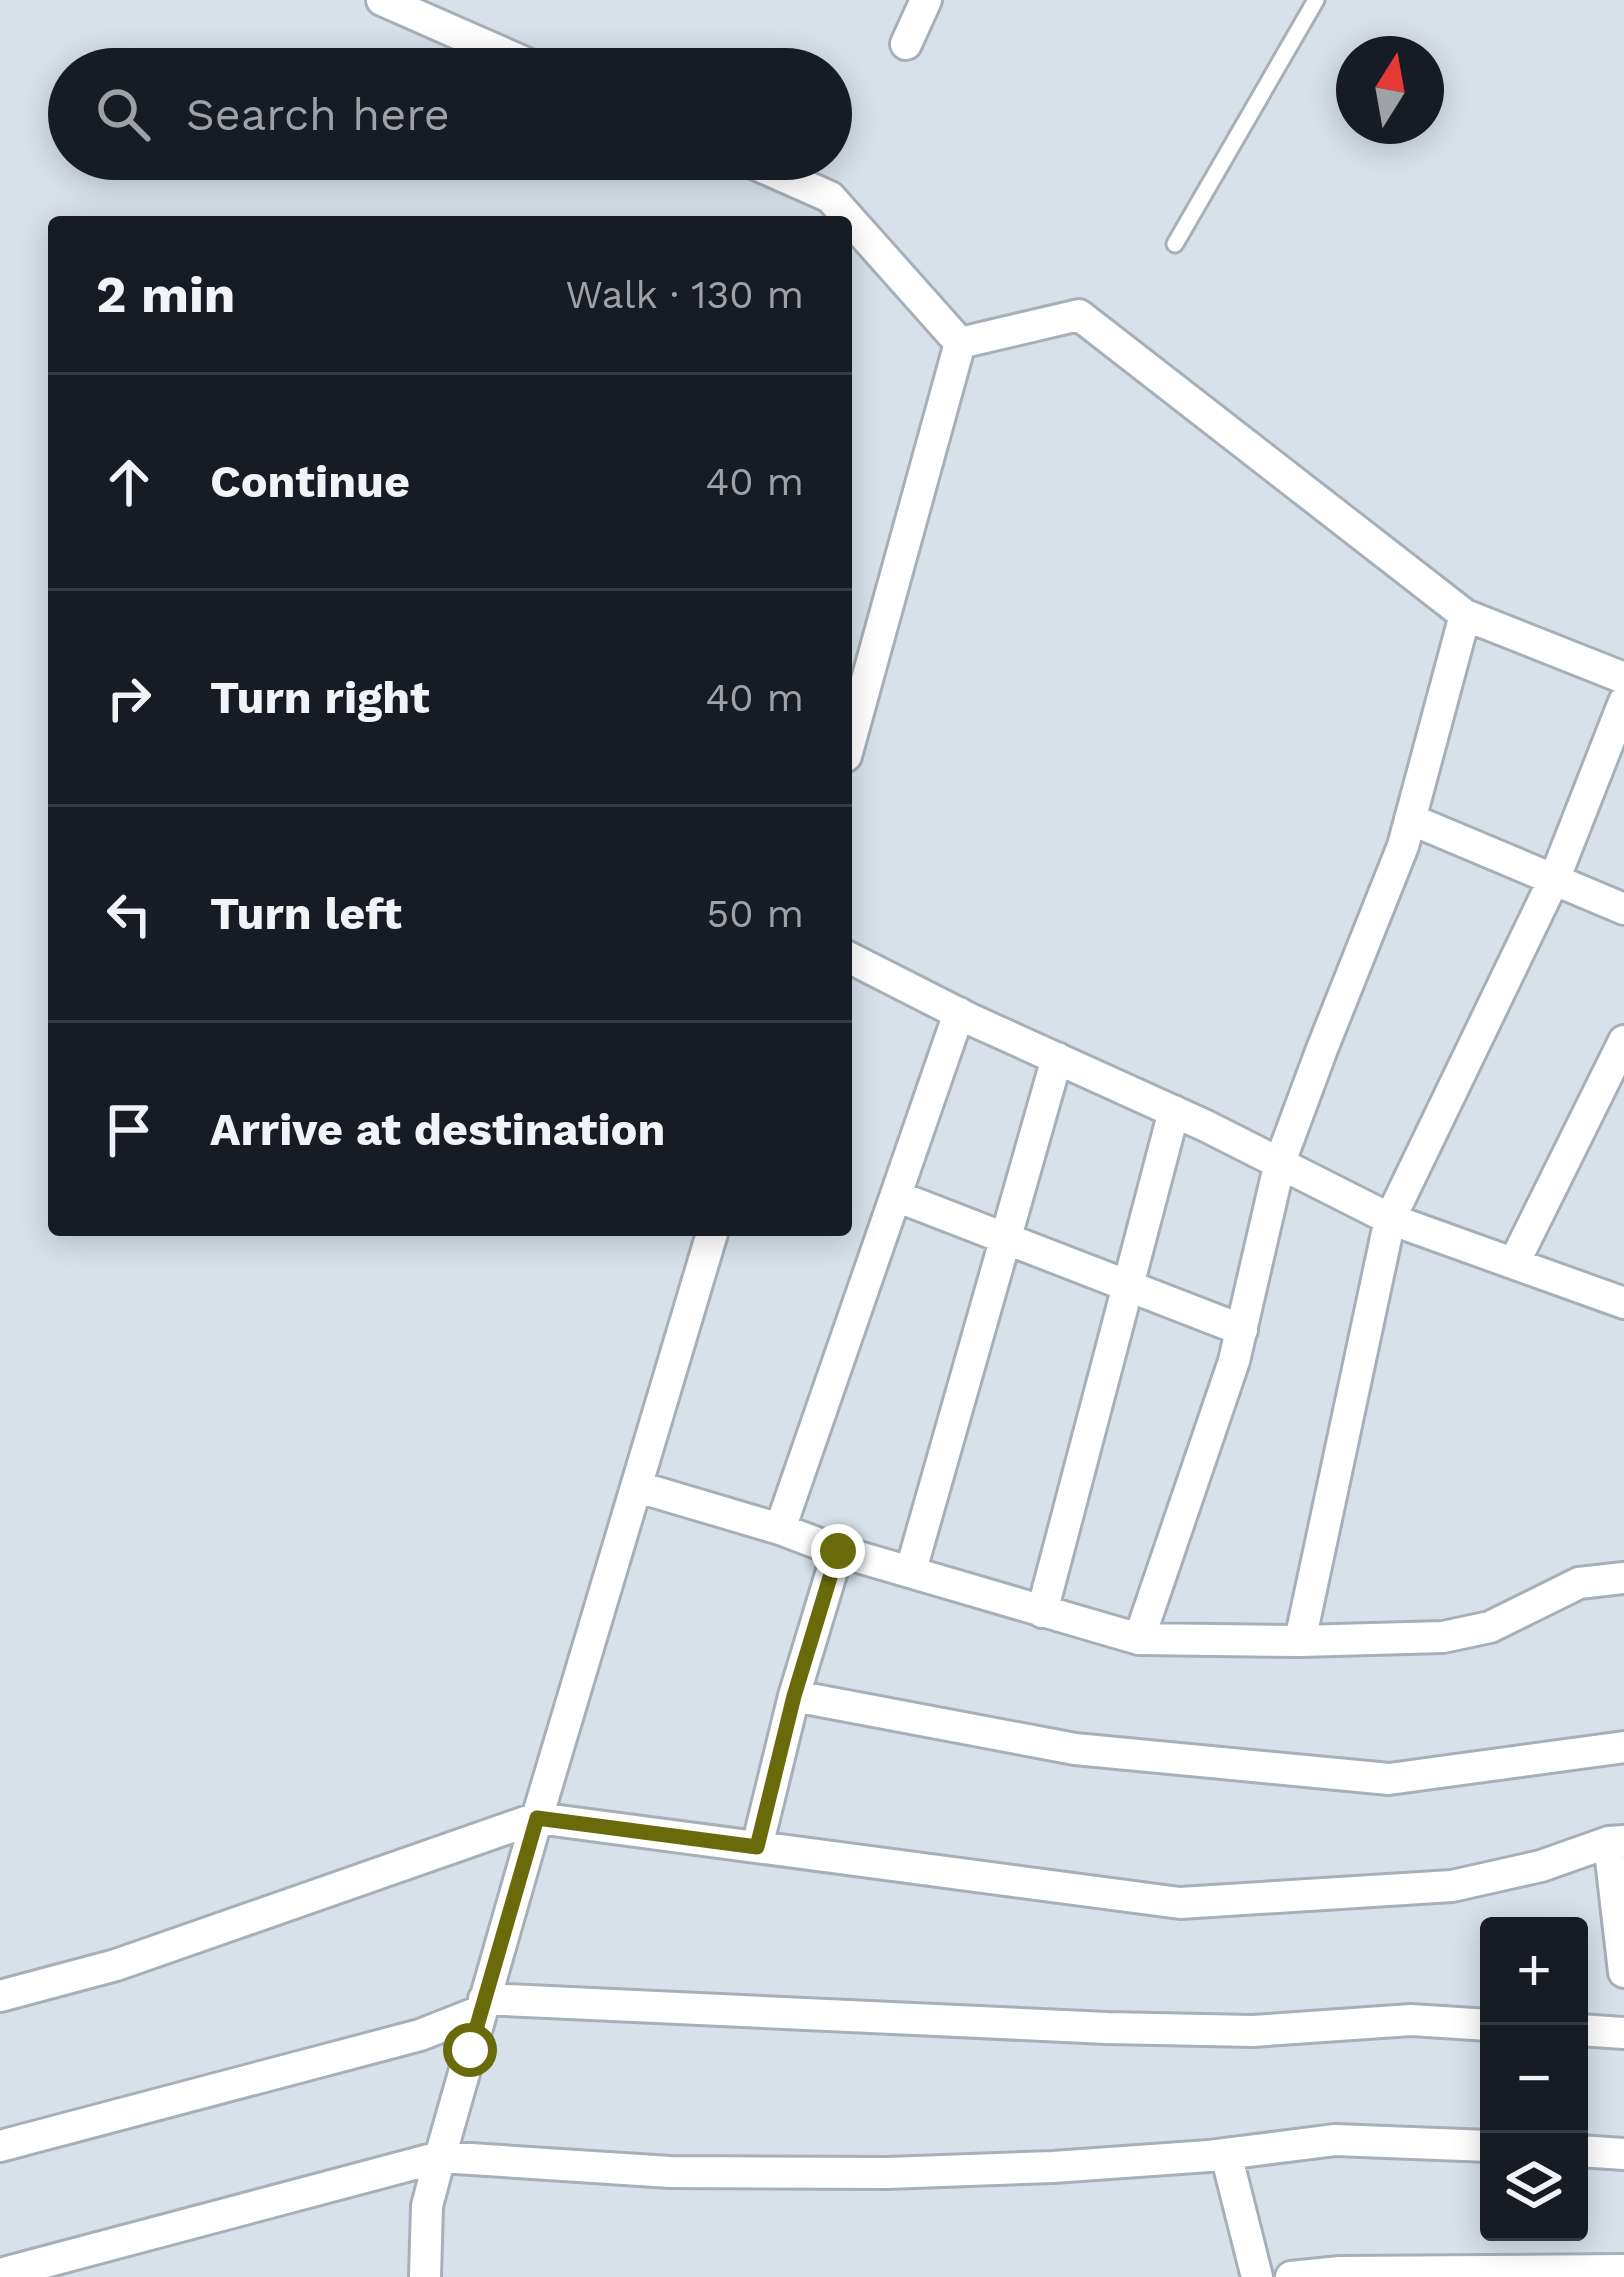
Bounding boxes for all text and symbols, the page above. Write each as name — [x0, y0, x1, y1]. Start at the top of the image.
north arrow — [1336, 36, 1444, 144]
search box — [48, 48, 852, 180]
icon: search — [90, 81, 156, 147]
text: Search here — [186, 88, 450, 141]
text: 2 min — [96, 265, 235, 324]
text: Walk · 130 m — [566, 272, 804, 317]
icon: ahead — [96, 449, 162, 515]
text: Continue — [210, 455, 410, 508]
text: 40 m — [705, 459, 804, 504]
icon: right — [96, 665, 162, 731]
text: Turn right — [210, 671, 430, 724]
text: 40 m — [705, 675, 804, 720]
icon: left — [96, 881, 162, 947]
text: Turn left — [210, 887, 402, 940]
text: 50 m — [707, 891, 804, 936]
icon: arrive — [96, 1097, 162, 1163]
text: Arrive at destination — [210, 1103, 665, 1156]
route end — [811, 1524, 865, 1578]
map controls — [1480, 1917, 1588, 2241]
button: + — [1480, 1917, 1588, 2025]
route start — [443, 2023, 497, 2077]
button: − — [1480, 2025, 1588, 2133]
button: layers — [1480, 2133, 1588, 2241]

